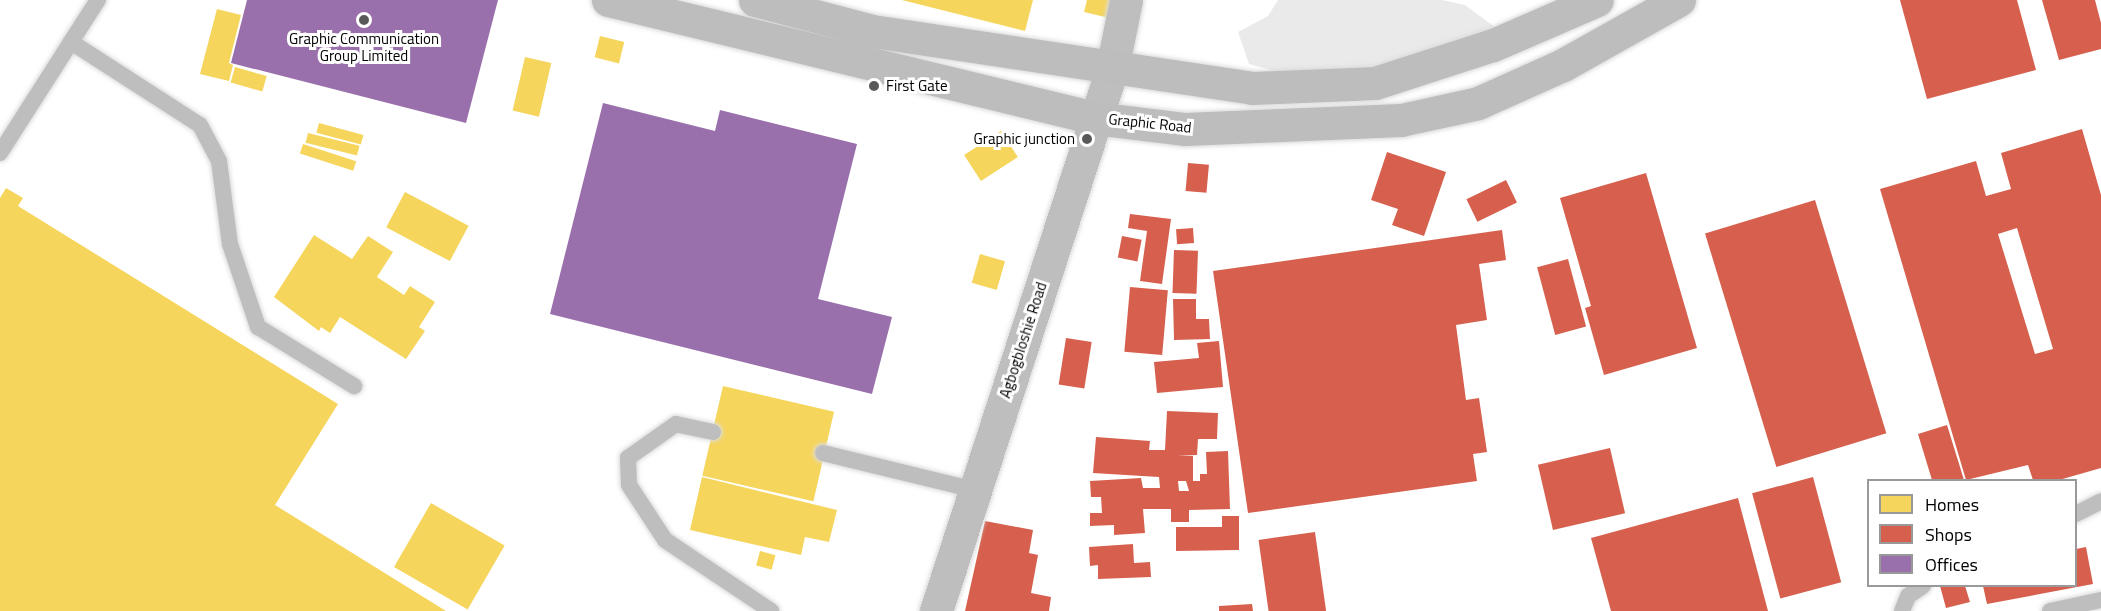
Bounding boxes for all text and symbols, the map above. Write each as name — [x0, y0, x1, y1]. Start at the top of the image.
marker: Graphic Communication Group Limited — [357, 13, 371, 27]
place label: Graphic Communication Group Limited — [289, 29, 439, 64]
place label: First Gate — [886, 77, 947, 95]
marker: First Gate — [867, 79, 881, 93]
street label: Graphic Road — [1108, 110, 1192, 136]
place label: Graphic junction — [974, 130, 1075, 148]
marker: Graphic junction — [1080, 132, 1094, 146]
street label: Agbogbloshie Road — [996, 280, 1050, 400]
legend — [1867, 479, 2077, 587]
text: Homes — [1925, 491, 1979, 518]
text: Shops — [1925, 521, 1972, 548]
text: Offices — [1925, 551, 1978, 578]

